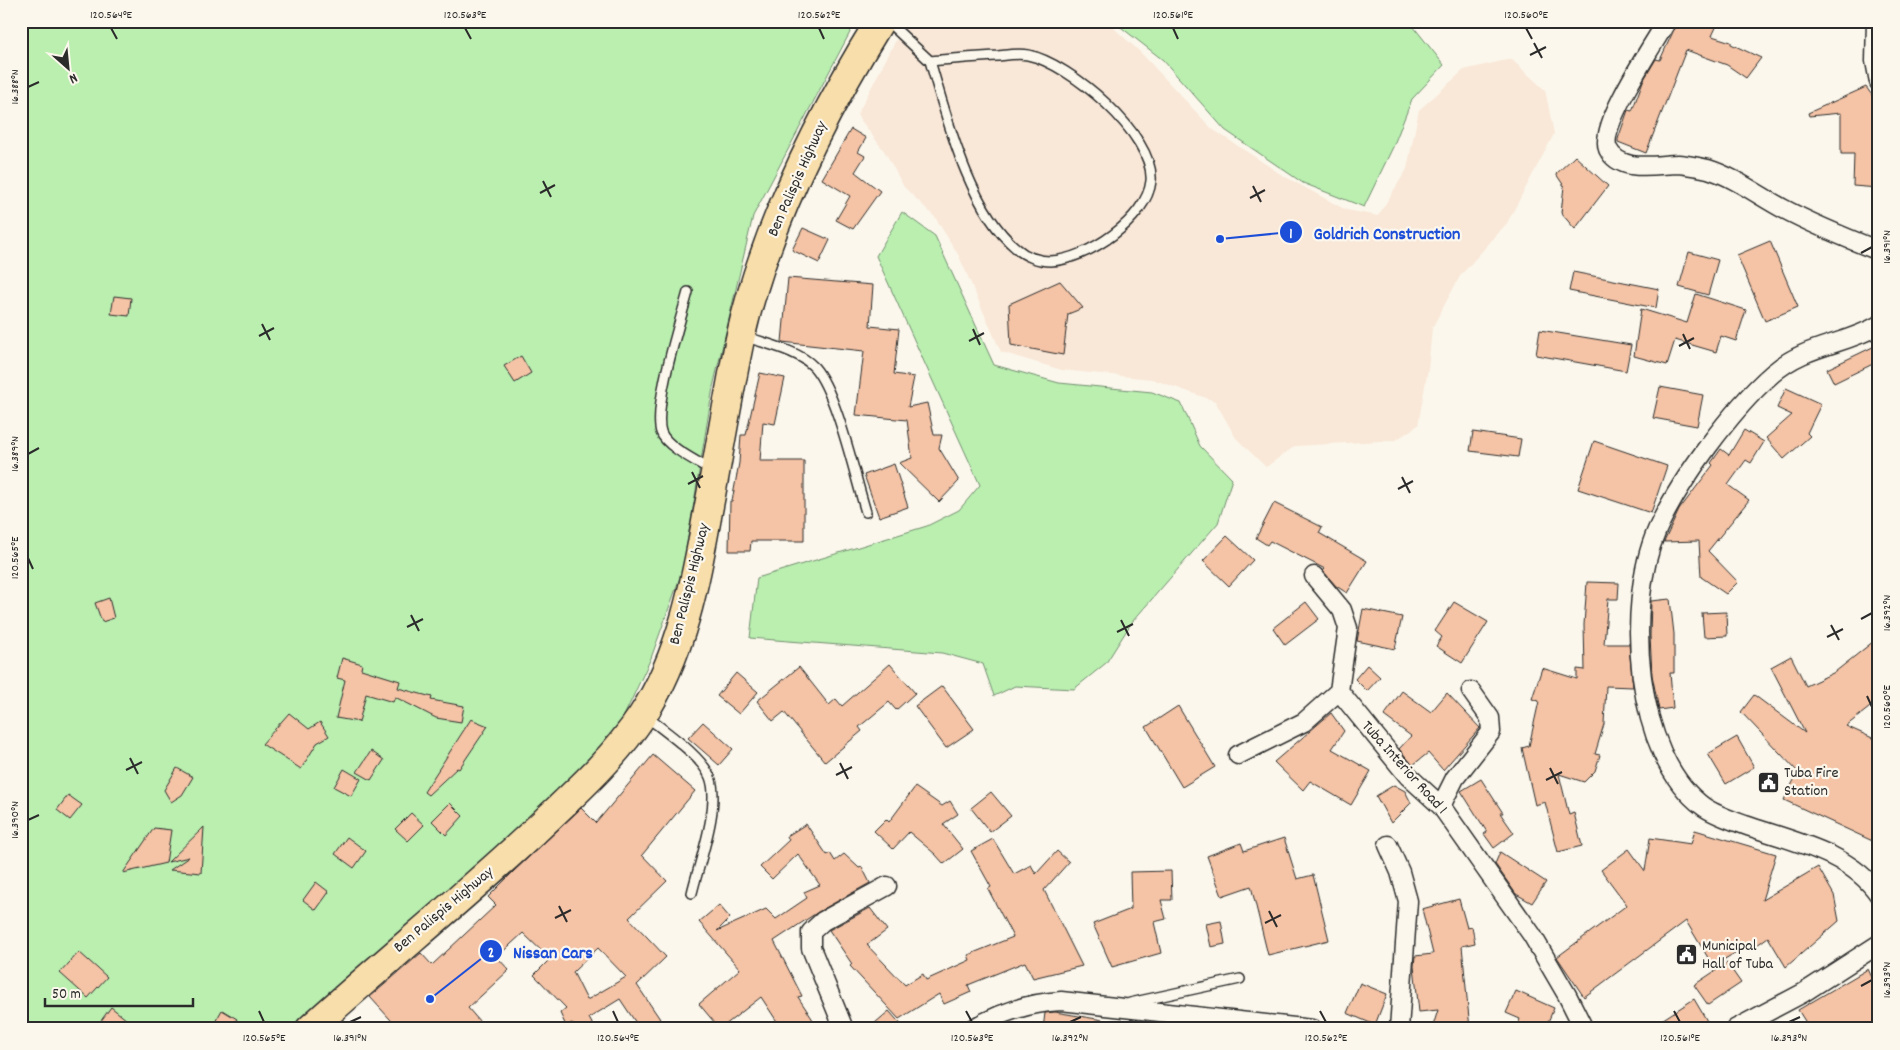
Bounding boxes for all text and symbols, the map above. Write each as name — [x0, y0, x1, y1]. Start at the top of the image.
text: 120.564°E — [90, 7, 133, 24]
text: 120.563°E — [444, 7, 487, 24]
text: 120.562°E — [798, 7, 841, 24]
text: 120.561°E — [1153, 7, 1193, 24]
text: 120.560°E — [1504, 7, 1548, 24]
north arrow — [42, 42, 92, 92]
text: N — [65, 67, 81, 88]
text: 16.388°N — [7, 69, 24, 105]
street label: Ben Palispis Highway — [762, 117, 834, 240]
callout: Goldrich Construction — [1278, 216, 1470, 249]
text: Goldrich Construction — [1314, 223, 1460, 248]
text: 1 — [1289, 224, 1293, 246]
text: 16.391°N — [1879, 230, 1896, 264]
text: 16.389°N — [7, 436, 24, 472]
street label: Ben Palispis Highway — [664, 520, 716, 647]
text: 120.565°E — [7, 536, 24, 579]
text: 16.392°N — [1879, 595, 1896, 631]
text: 120.560°E — [1879, 685, 1896, 729]
street label: Tuba Interior Road 1 — [1356, 716, 1452, 820]
place label: Tuba Fire Station — [1784, 762, 1838, 803]
public building icon: Tuba Fire Station — [1756, 770, 1780, 794]
text: 16.390°N — [7, 801, 24, 839]
street label: Ben Palispis Highway — [389, 861, 499, 959]
callout: Nissan Cars — [478, 935, 603, 968]
place label: Municipal Hall of Tuba — [1702, 935, 1774, 976]
text: Nissan Cars — [513, 942, 593, 967]
text: 2 — [488, 943, 494, 965]
public building icon: Municipal Hall of Tuba — [1674, 943, 1698, 967]
text: 16.393°N — [1879, 962, 1896, 998]
scale bar — [45, 975, 192, 1007]
text: 50 m — [52, 984, 81, 1006]
text: 120.565°E — [243, 1030, 286, 1047]
text: 16.391°N — [333, 1030, 367, 1047]
text: 120.564°E — [597, 1030, 640, 1047]
text: 120.563°E — [951, 1030, 994, 1047]
text: 16.392°N — [1052, 1030, 1088, 1047]
text: 120.562°E — [1305, 1030, 1348, 1047]
text: 120.561°E — [1660, 1030, 1700, 1047]
text: 16.393°N — [1771, 1030, 1807, 1047]

